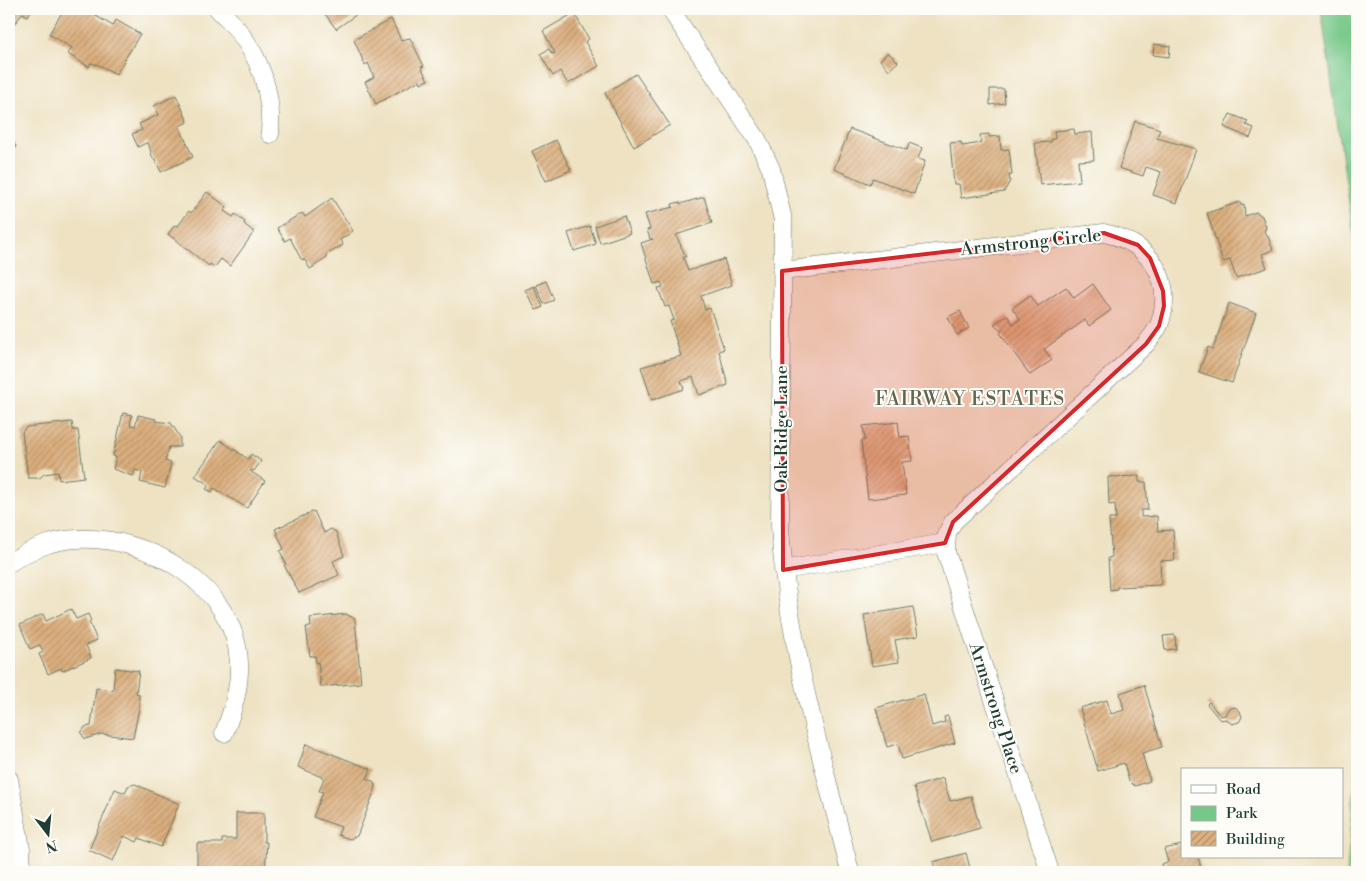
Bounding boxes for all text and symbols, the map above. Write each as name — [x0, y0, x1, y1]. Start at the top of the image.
street label: Armstrong Circle — [959, 224, 1103, 261]
street label: Oak Ridge Lane — [770, 365, 793, 493]
district label: FAIRWAY ESTATES — [875, 387, 1065, 411]
street label: Armstrong Place — [963, 638, 1028, 777]
legend — [1181, 768, 1344, 858]
text: Road — [1226, 780, 1261, 799]
text: Park — [1226, 804, 1258, 823]
north arrow — [22, 808, 72, 858]
text: Building — [1225, 830, 1285, 849]
text: N — [44, 835, 59, 856]

